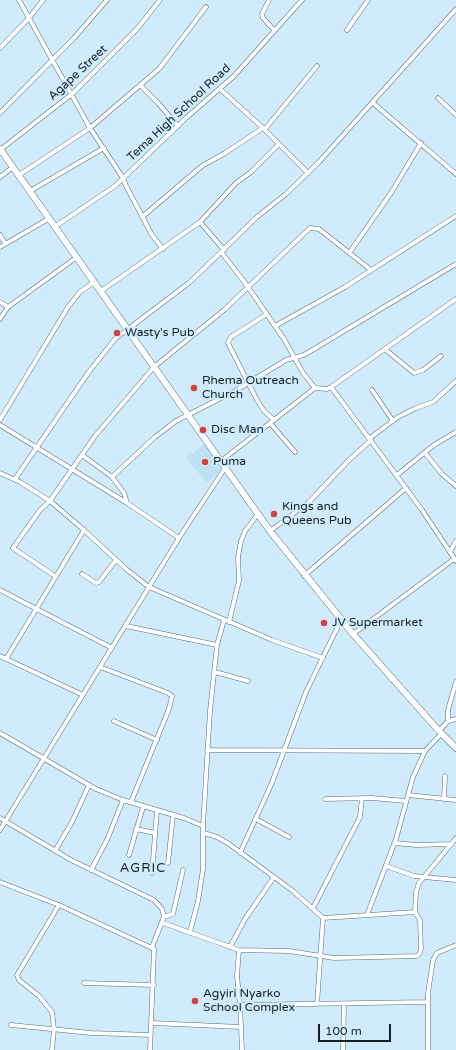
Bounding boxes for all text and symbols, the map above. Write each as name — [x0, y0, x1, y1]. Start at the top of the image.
street label: Agape Street — [46, 42, 110, 104]
street label: Tema High School Road — [124, 61, 234, 165]
place label: Wasty's Pub — [125, 326, 194, 340]
marker: Wasty's Pub — [112, 328, 122, 338]
place label: Rhema Outreach Church — [202, 374, 299, 402]
marker: Rhema Outreach Church — [189, 383, 199, 393]
place label: Disc Man — [211, 423, 264, 437]
marker: Disc Man — [198, 425, 208, 435]
place label: Puma — [213, 455, 246, 469]
marker: Puma — [200, 457, 210, 467]
place label: Kings and Queens Pub — [282, 500, 352, 528]
marker: Kings and Queens Pub — [269, 509, 279, 519]
place label: JV Supermarket — [332, 616, 423, 630]
marker: JV Supermarket — [319, 618, 329, 628]
district label: AGRIC — [120, 861, 166, 877]
place label: Agyiri Nyarko School Complex — [203, 987, 295, 1015]
marker: Agyiri Nyarko School Complex — [190, 996, 200, 1006]
scale bar — [320, 1016, 393, 1042]
text: 100 m — [325, 1024, 362, 1038]

